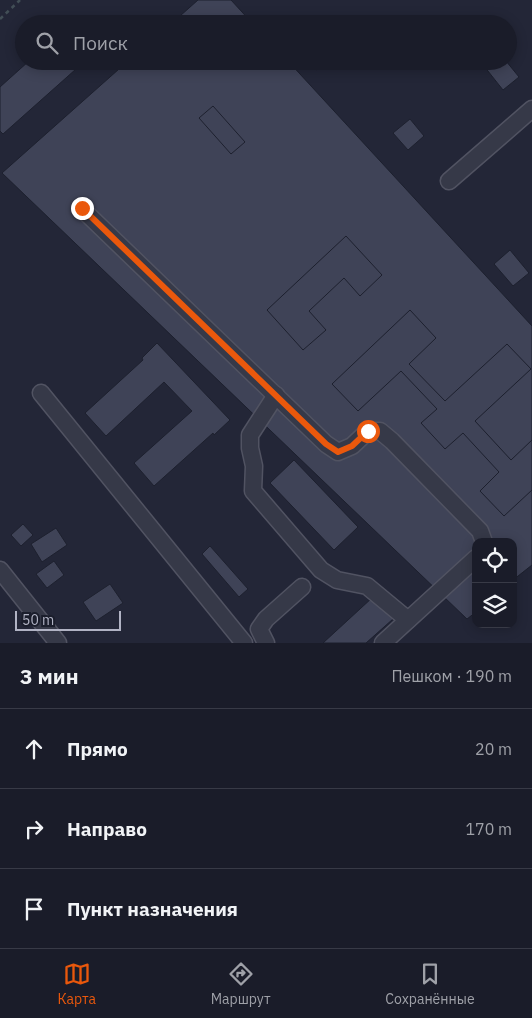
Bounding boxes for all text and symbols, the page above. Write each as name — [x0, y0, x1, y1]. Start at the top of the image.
search box — [15, 15, 517, 70]
icon: search — [33, 29, 61, 57]
text: Поиск — [73, 31, 128, 55]
route end — [71, 197, 94, 220]
route start — [357, 420, 380, 443]
map controls — [472, 538, 517, 628]
button: locate — [472, 538, 517, 583]
button: layers — [472, 583, 517, 628]
scale bar — [15, 608, 121, 631]
text: 50 m — [22, 611, 54, 629]
text: 3 мин — [20, 662, 79, 690]
text: Пешком · 190 m — [391, 666, 512, 686]
icon: ahead — [20, 735, 48, 763]
text: Прямо — [67, 737, 128, 761]
text: 20 m — [475, 739, 512, 759]
icon: right — [20, 815, 48, 843]
text: Направо — [67, 817, 147, 841]
text: 170 m — [465, 819, 512, 839]
icon: arrive — [20, 895, 48, 923]
text: Пункт назначения — [67, 897, 238, 921]
tab: Карта — [57, 960, 96, 1008]
tab: Маршрут — [211, 960, 271, 1008]
tab: Сохранённые — [385, 960, 475, 1008]

